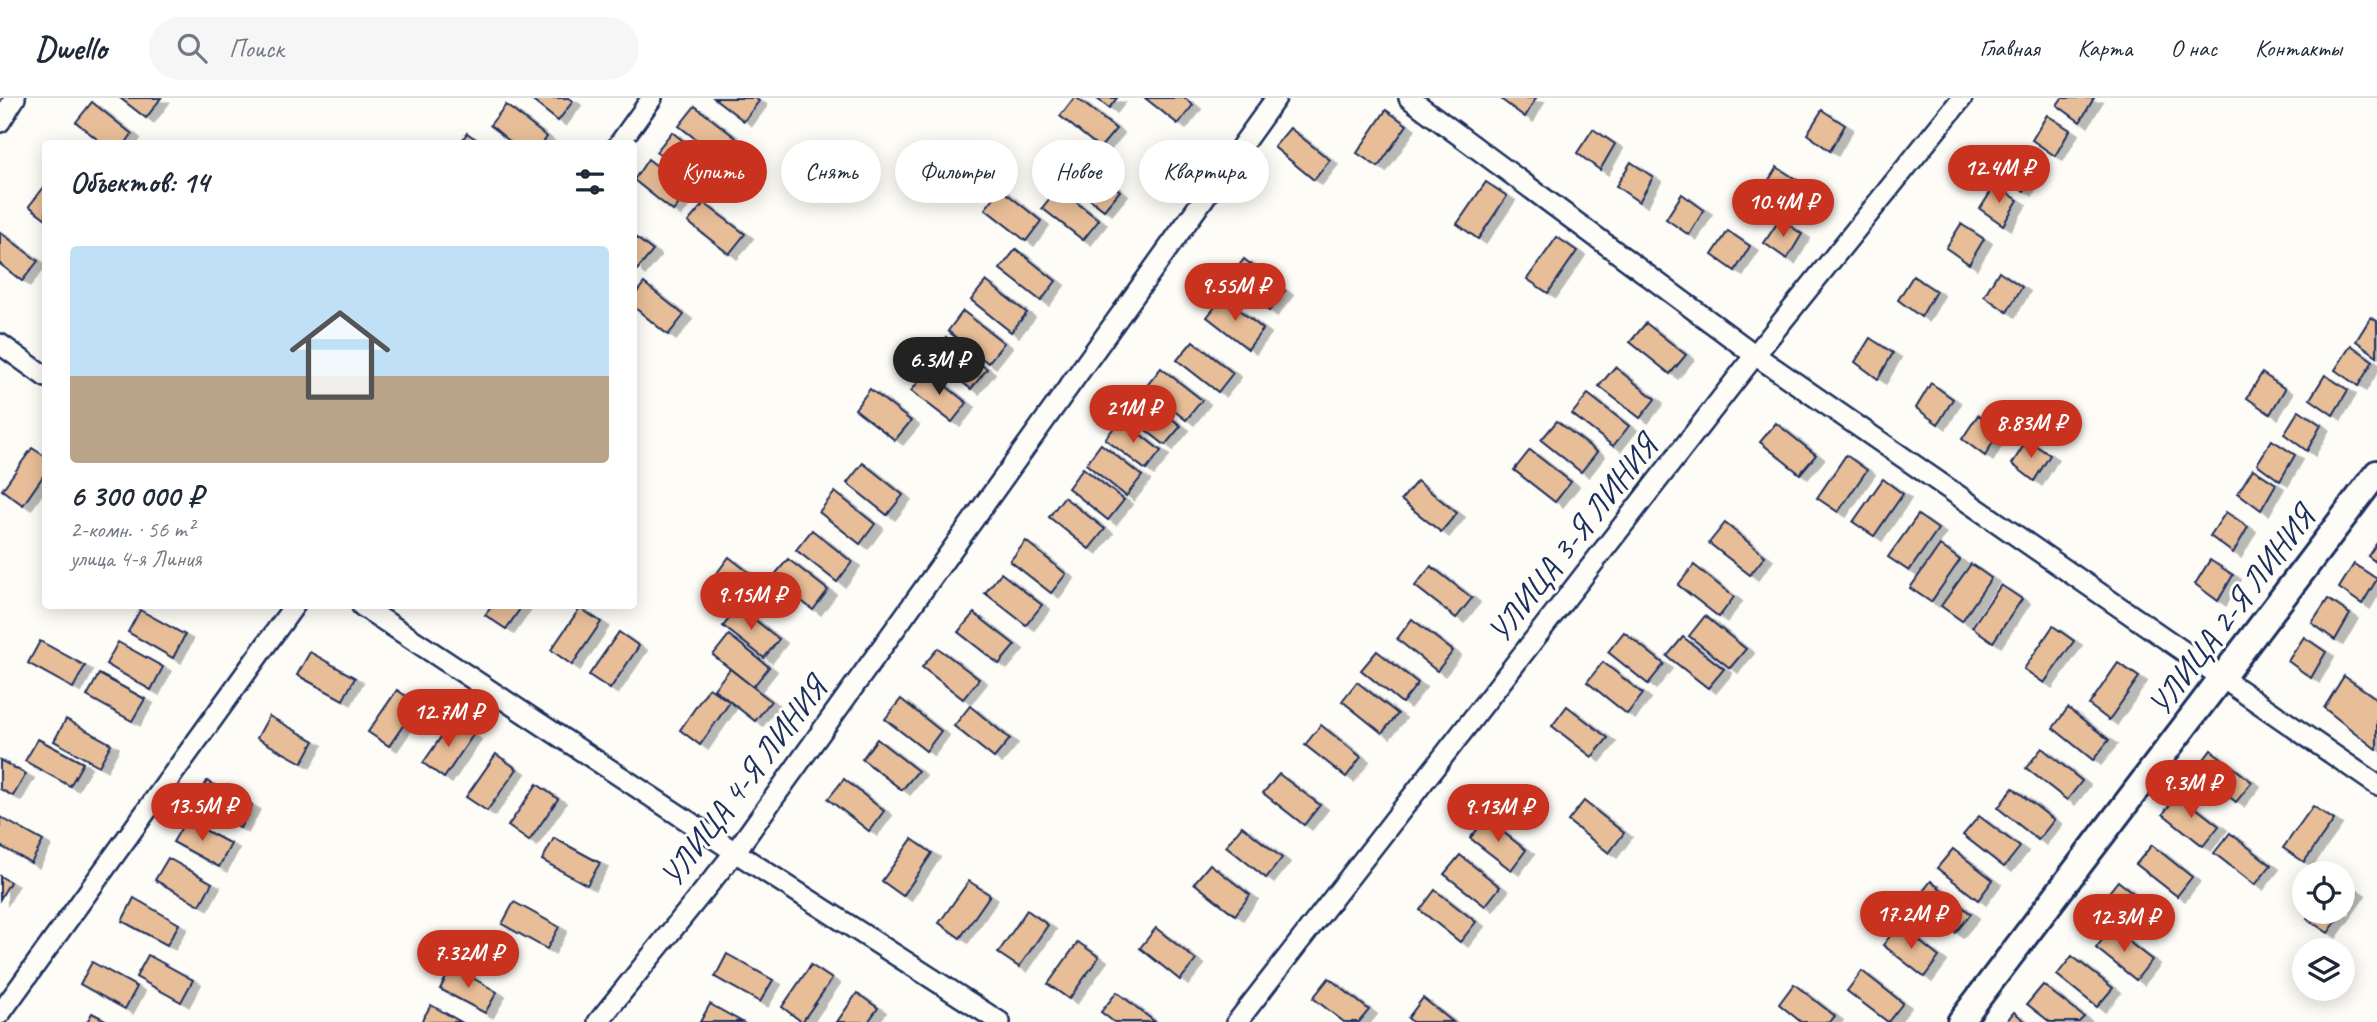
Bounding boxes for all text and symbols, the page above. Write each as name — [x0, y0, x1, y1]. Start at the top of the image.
search box — [149, 17, 639, 80]
text: Dwello — [35, 27, 107, 69]
icon: search — [173, 29, 211, 67]
text: Поиск — [229, 32, 284, 65]
text: Главная — [1979, 33, 2040, 63]
text: Карта — [2078, 33, 2132, 63]
text: О нас — [2170, 33, 2217, 63]
text: Контакты — [2255, 33, 2342, 63]
chip: Купить — [658, 140, 767, 203]
chip: Снять — [781, 140, 881, 203]
chip: Фильтры — [895, 140, 1018, 203]
chip: Новое — [1032, 140, 1125, 203]
chip: Квартира — [1139, 140, 1269, 203]
pin: 12.4M ₽ — [1934, 146, 2064, 205]
text: 12.4M ₽ — [1964, 153, 2034, 182]
text: Объектов: 14 — [70, 163, 209, 201]
icon: filters — [571, 163, 609, 201]
pin: 10.4M ₽ — [1718, 180, 1848, 239]
text: 10.4M ₽ — [1748, 187, 1818, 216]
pin: 9.55M ₽ — [1170, 264, 1300, 323]
text: 9.55M ₽ — [1201, 271, 1269, 300]
icon: home — [277, 292, 403, 418]
pin: 6.3M ₽ — [882, 338, 996, 397]
text: 6.3M ₽ — [909, 345, 969, 374]
pin: 21M ₽ — [1084, 386, 1182, 445]
text: 21M ₽ — [1106, 393, 1160, 422]
pin: 8.83M ₽ — [1966, 400, 2096, 460]
text: 8.83M ₽ — [1996, 408, 2066, 437]
street label: УЛИЦА 3-Я ЛИНИЯ — [1478, 423, 1669, 651]
text: 6 300 000 ₽ — [70, 477, 202, 515]
street label: УЛИЦА 2-Я ЛИНИЯ — [2139, 494, 2326, 724]
text: 2-комн. · 56 m² — [70, 515, 194, 544]
text: улица 4-я Линия — [70, 544, 202, 573]
pin: 9.15M ₽ — [686, 573, 816, 632]
text: 9.15M ₽ — [716, 580, 786, 609]
street label: УЛИЦА 4-Я ЛИНИЯ — [651, 665, 838, 895]
pin: 12.7M ₽ — [383, 690, 513, 749]
text: 12.7M ₽ — [413, 697, 483, 726]
pin: 9.3M ₽ — [2134, 760, 2248, 820]
text: 9.3M ₽ — [2161, 768, 2221, 797]
pin: 13.5M ₽ — [137, 784, 267, 843]
pin: 9.13M ₽ — [1433, 784, 1563, 844]
text: 13.5M ₽ — [167, 791, 237, 820]
text: 9.13M ₽ — [1463, 792, 1533, 821]
map controls — [2292, 861, 2355, 1001]
button: locate — [2292, 861, 2355, 924]
pin: 17.2M ₽ — [1846, 892, 1976, 951]
pin: 12.3M ₽ — [2059, 894, 2189, 954]
text: 17.2M ₽ — [1876, 899, 1946, 928]
text: 12.3M ₽ — [2089, 902, 2159, 931]
pin: 7.32M ₽ — [403, 930, 533, 990]
text: 7.32M ₽ — [433, 938, 503, 967]
button: layers — [2292, 938, 2355, 1001]

